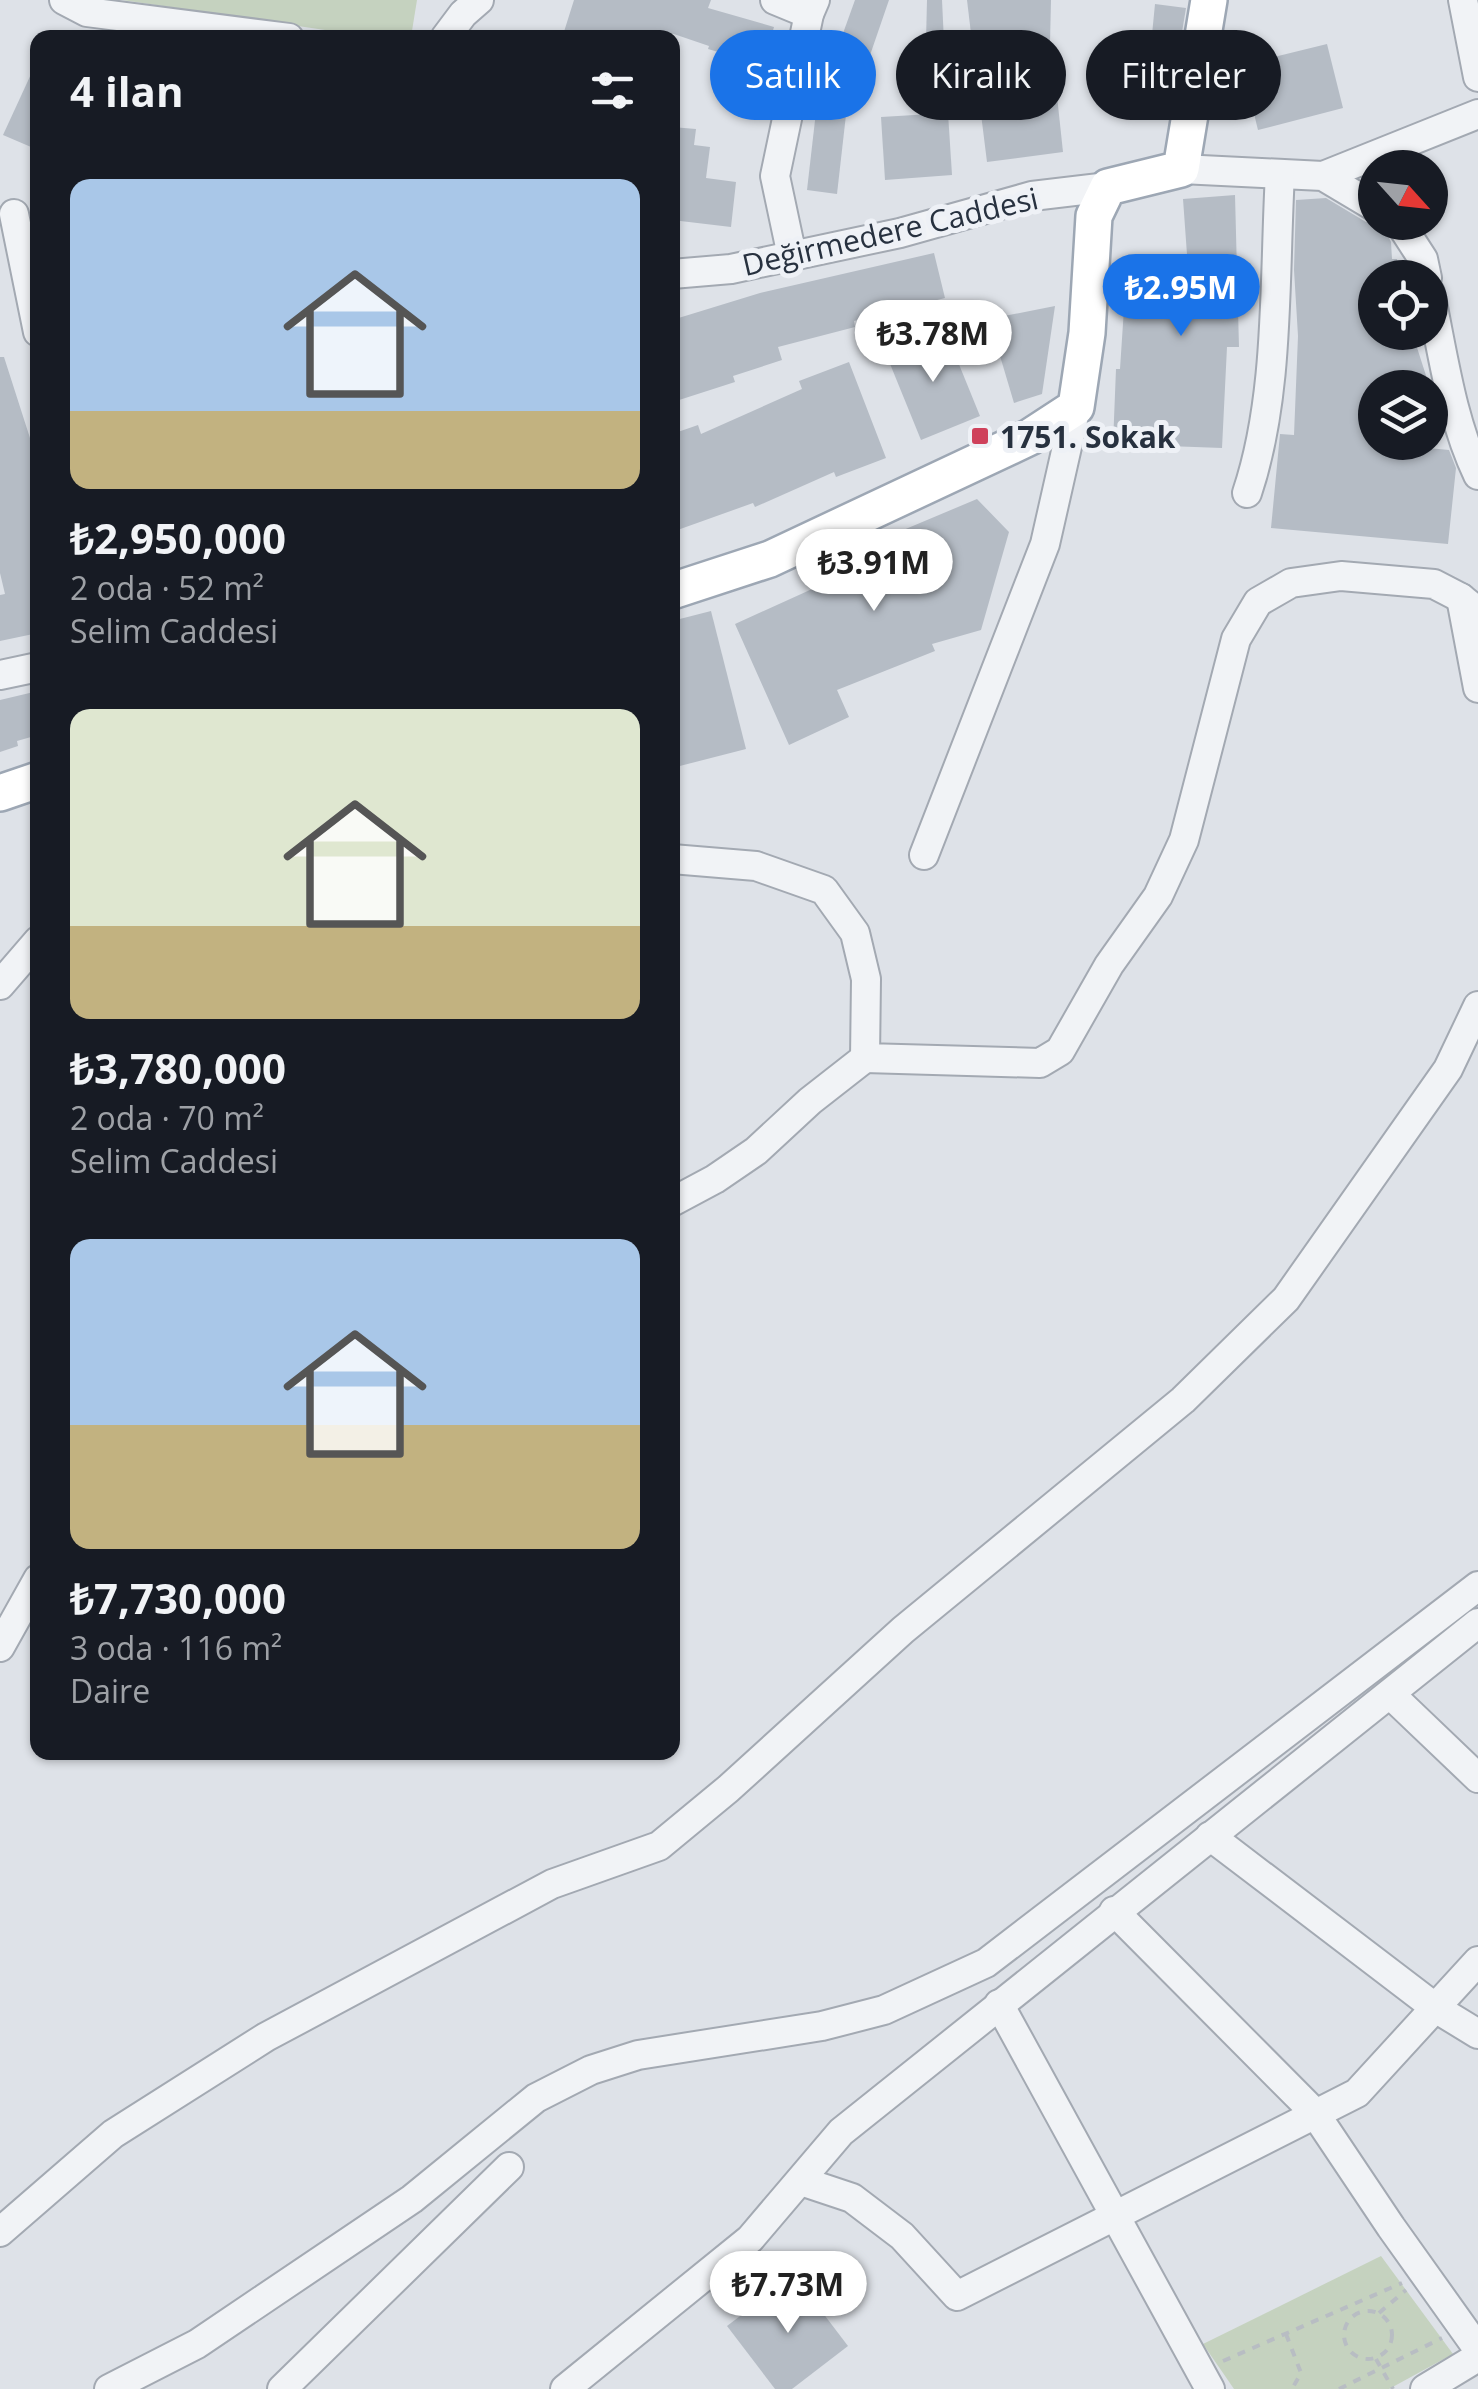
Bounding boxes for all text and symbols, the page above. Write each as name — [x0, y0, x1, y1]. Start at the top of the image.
chip: Satılık — [710, 30, 876, 120]
chip: Kiralık — [896, 30, 1066, 120]
chip: Filtreler — [1086, 30, 1281, 120]
text: 4 ilan — [70, 62, 184, 119]
icon: filters — [585, 63, 640, 118]
north arrow — [1358, 150, 1448, 240]
map controls — [1358, 150, 1448, 460]
street label: Değirmedere Caddesi — [738, 177, 1042, 285]
icon: home — [265, 244, 445, 424]
pin: ₺2.95M — [1100, 254, 1262, 339]
button: locate — [1358, 260, 1448, 350]
text: ₺2.95M — [1125, 265, 1237, 308]
pin: ₺3.78M — [852, 300, 1014, 385]
text: ₺3.78M — [877, 311, 989, 354]
button: layers — [1358, 370, 1448, 460]
place label: 1751. Sokak — [1000, 416, 1176, 457]
marker: 1751. Sokak — [969, 425, 991, 447]
text: ₺2,950,000 — [70, 509, 286, 566]
pin: ₺3.91M — [793, 529, 955, 614]
text: ₺3.91M — [818, 540, 930, 583]
text: 2 oda · 52 m² — [70, 566, 264, 609]
text: Selim Caddesi — [70, 609, 278, 652]
icon: home — [265, 774, 445, 954]
text: ₺3,780,000 — [70, 1039, 286, 1096]
text: 2 oda · 70 m² — [70, 1096, 264, 1139]
text: Selim Caddesi — [70, 1139, 278, 1182]
icon: home — [265, 1304, 445, 1484]
text: ₺7,730,000 — [70, 1569, 286, 1626]
text: 3 oda · 116 m² — [70, 1626, 282, 1669]
text: Daire — [70, 1669, 150, 1712]
pin: ₺7.73M — [707, 2251, 869, 2336]
text: ₺7.73M — [732, 2262, 844, 2305]

